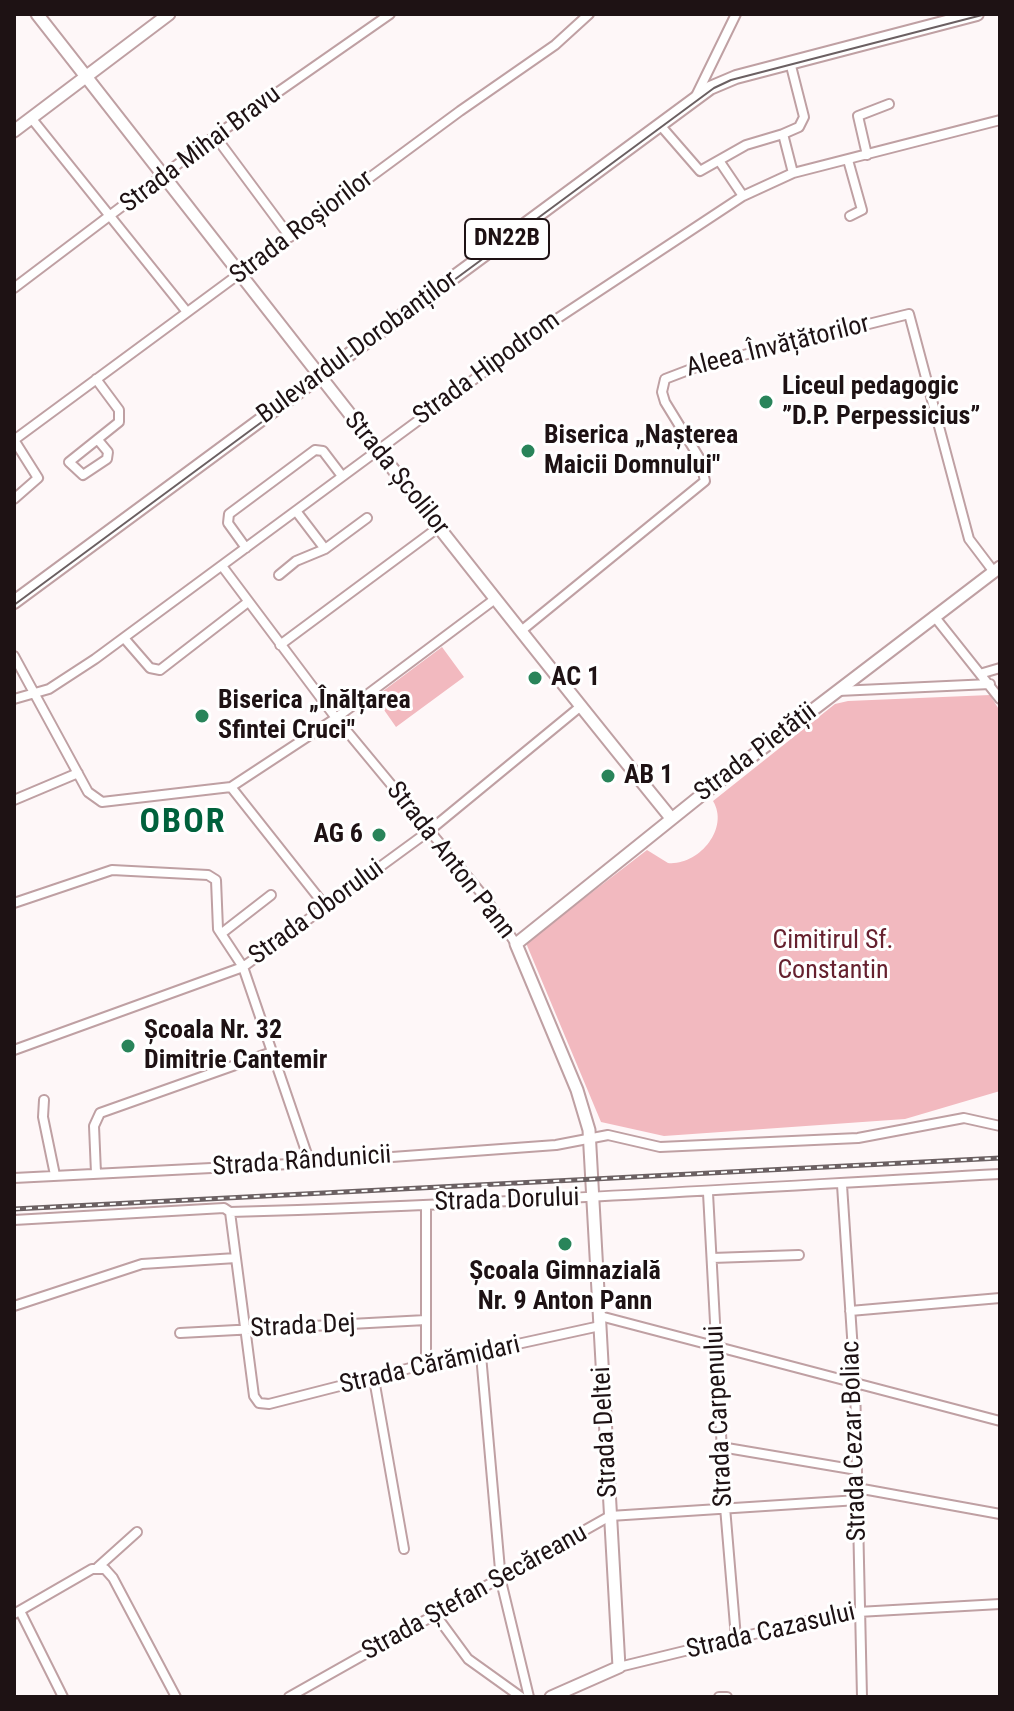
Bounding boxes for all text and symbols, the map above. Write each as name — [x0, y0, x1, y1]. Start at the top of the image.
street label: Strada Mihai Bravu — [115, 80, 287, 220]
street label: Strada Roșiorilor — [224, 164, 380, 292]
road number: DN22B — [465, 219, 549, 259]
street label: Bulevardul Dorobanților — [252, 265, 464, 431]
street label: Strada Hipodrom — [408, 305, 566, 433]
street label: Aleea Învățătorilor — [683, 309, 873, 385]
place label: Liceul pedagogic ”D.P. Perpessicius” — [782, 371, 980, 432]
marker: Liceul pedagogic ”D.P. Perpessicius” — [757, 393, 775, 411]
street label: Strada Școlilor — [337, 406, 455, 542]
place label: Biserica „Nașterea Maicii Domnului" — [544, 420, 738, 482]
marker: Biserica „Nașterea Maicii Domnului" — [519, 442, 537, 460]
place label: AC 1 — [551, 662, 600, 694]
marker: AC 1 — [526, 669, 544, 687]
place label: Biserica „Înălțarea Sfintei Cruci" — [218, 685, 411, 746]
street label: Strada Pietății — [689, 697, 823, 809]
marker: Biserica „Înălțarea Sfintei Cruci" — [193, 707, 211, 725]
place label: AB 1 — [624, 760, 673, 792]
marker: AB 1 — [599, 767, 617, 785]
street label: Strada Anton Pann — [379, 776, 521, 946]
district label: OBOR — [140, 803, 226, 843]
place label: AG 6 — [313, 819, 363, 851]
marker: AG 6 — [370, 826, 388, 844]
street label: Strada Oborului — [244, 854, 390, 972]
park label: Cimitirul Sf. Constantin — [773, 925, 893, 986]
place label: Școala Nr. 32 Dimitrie Cantemir — [144, 1015, 327, 1076]
marker: Școala Nr. 32 Dimitrie Cantemir — [119, 1037, 137, 1055]
street label: Strada Rândunicii — [212, 1140, 392, 1184]
street label: Strada Dorului — [434, 1183, 580, 1219]
marker: Școala Gimnazială Nr. 9 Anton Pann — [556, 1235, 574, 1253]
place label: Școala Gimnazială Nr. 9 Anton Pann — [469, 1256, 661, 1318]
street label: Strada Dej — [250, 1309, 356, 1345]
street label: Strada Carpenului — [700, 1324, 740, 1508]
street label: Strada Cărămidari — [337, 1330, 523, 1402]
street label: Strada Cezar Boliac — [836, 1340, 874, 1542]
street label: Strada Deltei — [587, 1366, 625, 1498]
street label: Strada Ștefan Secăreanu — [357, 1518, 593, 1668]
street label: Strada Cazasului — [684, 1597, 858, 1667]

